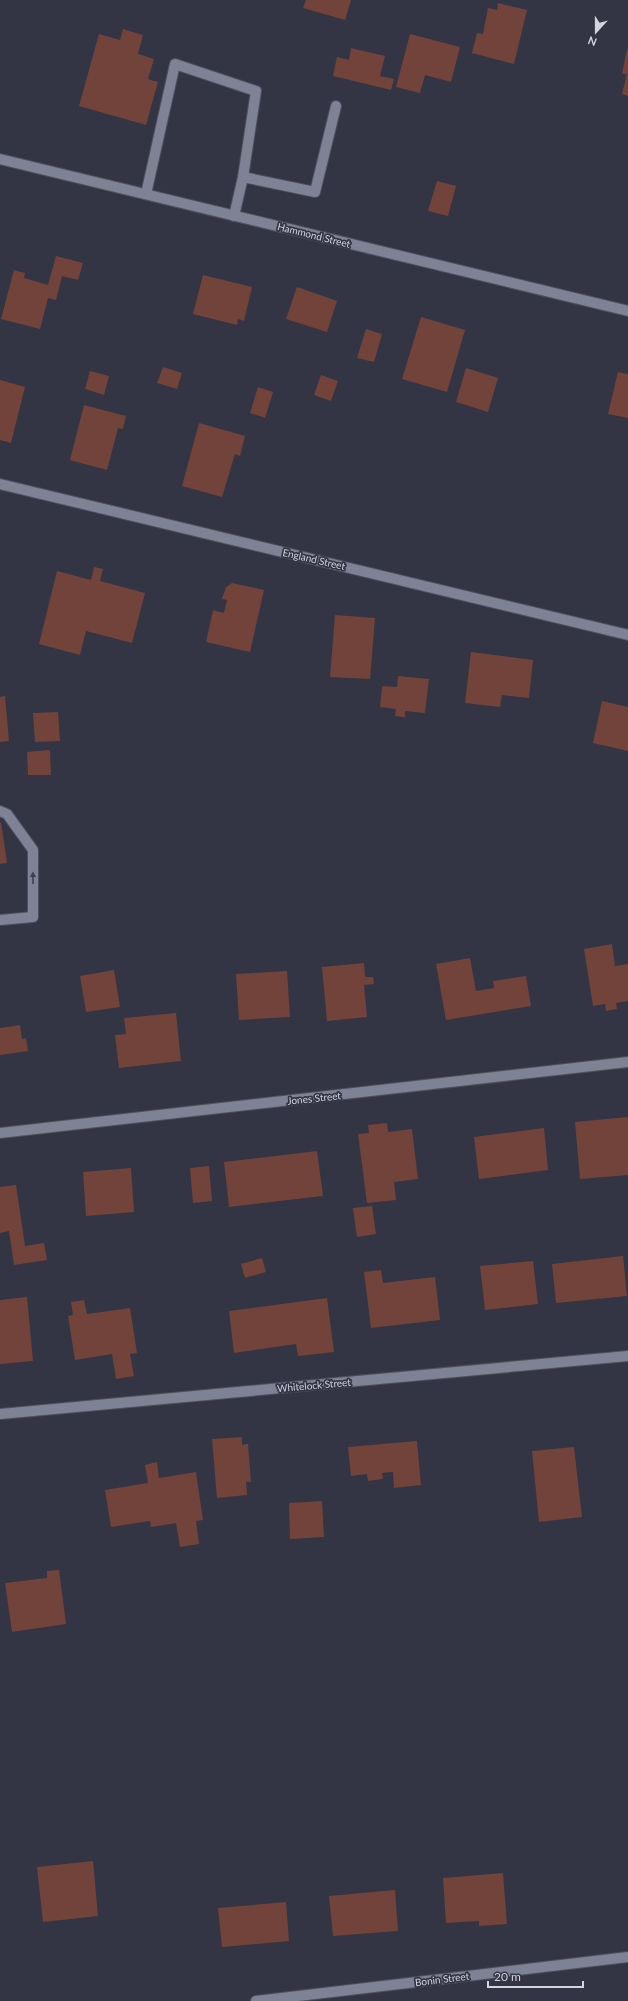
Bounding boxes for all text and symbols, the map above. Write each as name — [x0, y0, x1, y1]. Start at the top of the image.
north arrow — [576, 12, 616, 52]
text: N — [586, 34, 599, 49]
street label: Hammond Street — [276, 220, 352, 250]
street label: England Street — [282, 546, 347, 572]
one-way arrow — [30, 871, 36, 884]
street label: Jones Street — [287, 1089, 342, 1107]
street label: Whitelock Street — [277, 1376, 352, 1394]
scale bar — [488, 1963, 583, 1989]
text: 20 m — [494, 1969, 521, 1984]
street label: Bonin Street — [414, 1970, 470, 1988]

